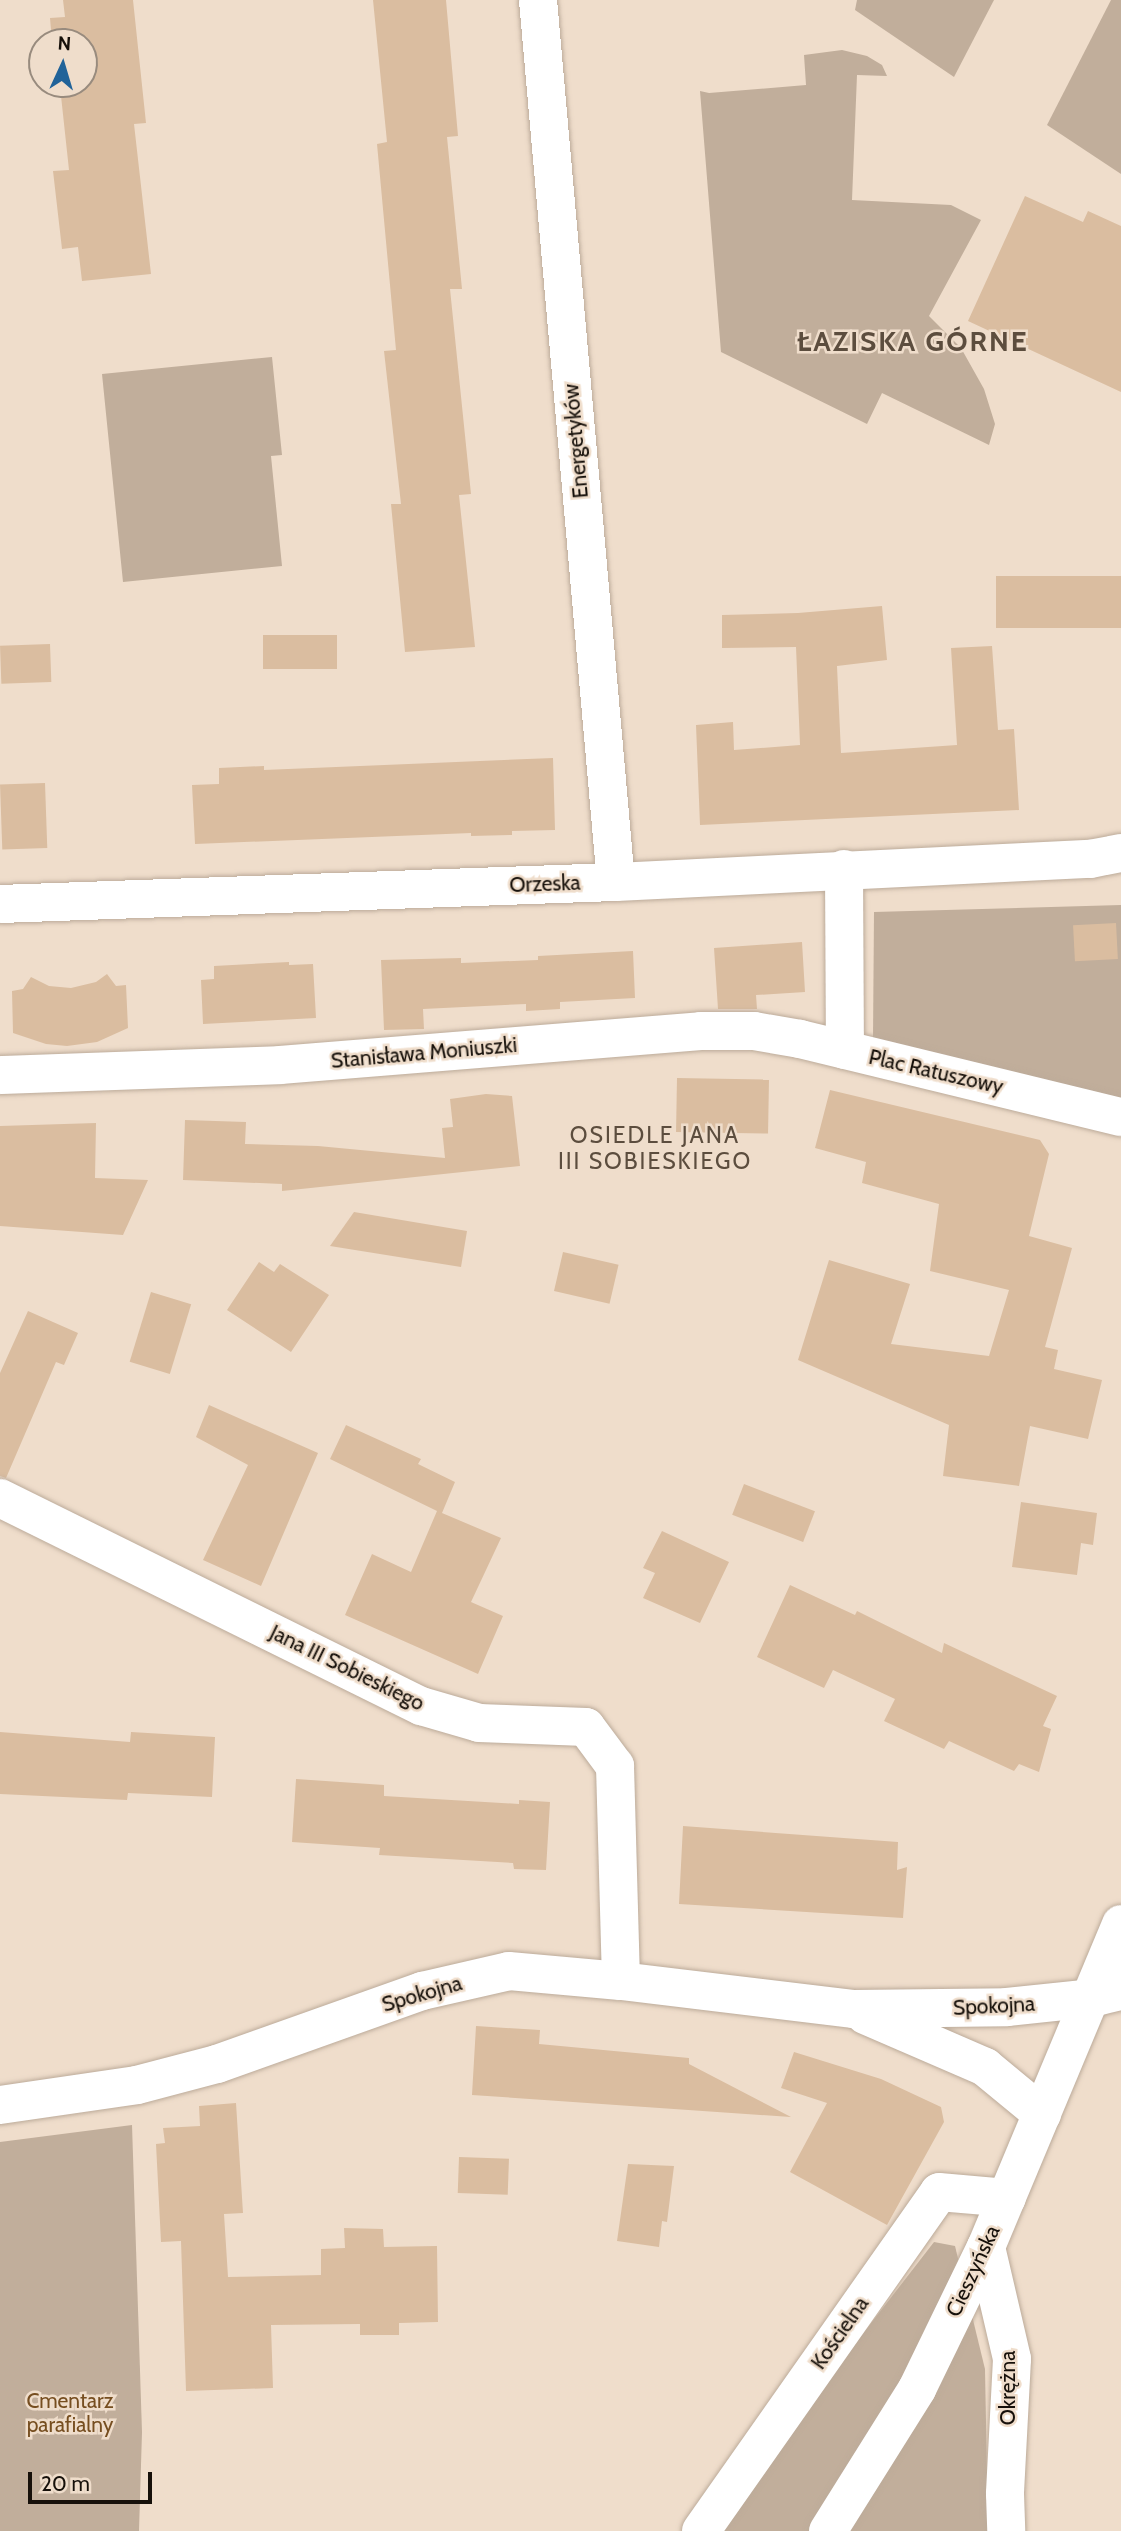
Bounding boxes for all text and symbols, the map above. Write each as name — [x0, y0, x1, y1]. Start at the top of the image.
north arrow — [28, 28, 98, 98]
text: N — [57, 32, 72, 55]
district label: ŁAZISKA GÓRNE — [799, 324, 1027, 358]
street label: Energetyków — [558, 383, 594, 499]
street label: Orzeska — [509, 870, 581, 898]
street label: Stanisława Moniuszki — [330, 1032, 518, 1074]
street label: Plac Ratuszowy — [866, 1044, 1006, 1100]
district label: OSIEDLE JANA III SOBIESKIEGO — [560, 1121, 750, 1175]
street label: Jana III Sobieskiego — [266, 1620, 428, 1716]
street label: Spokojna — [379, 1971, 465, 2017]
street label: Spokojna — [952, 1991, 1036, 2021]
street label: Cieszyńska — [941, 2221, 1005, 2321]
street label: Kościelna — [806, 2292, 874, 2374]
street label: Okrężna — [995, 2351, 1021, 2425]
park label: Cmentarz parafialny — [26, 2388, 114, 2438]
scale bar — [32, 2458, 156, 2502]
text: 20 m — [41, 2471, 90, 2496]

